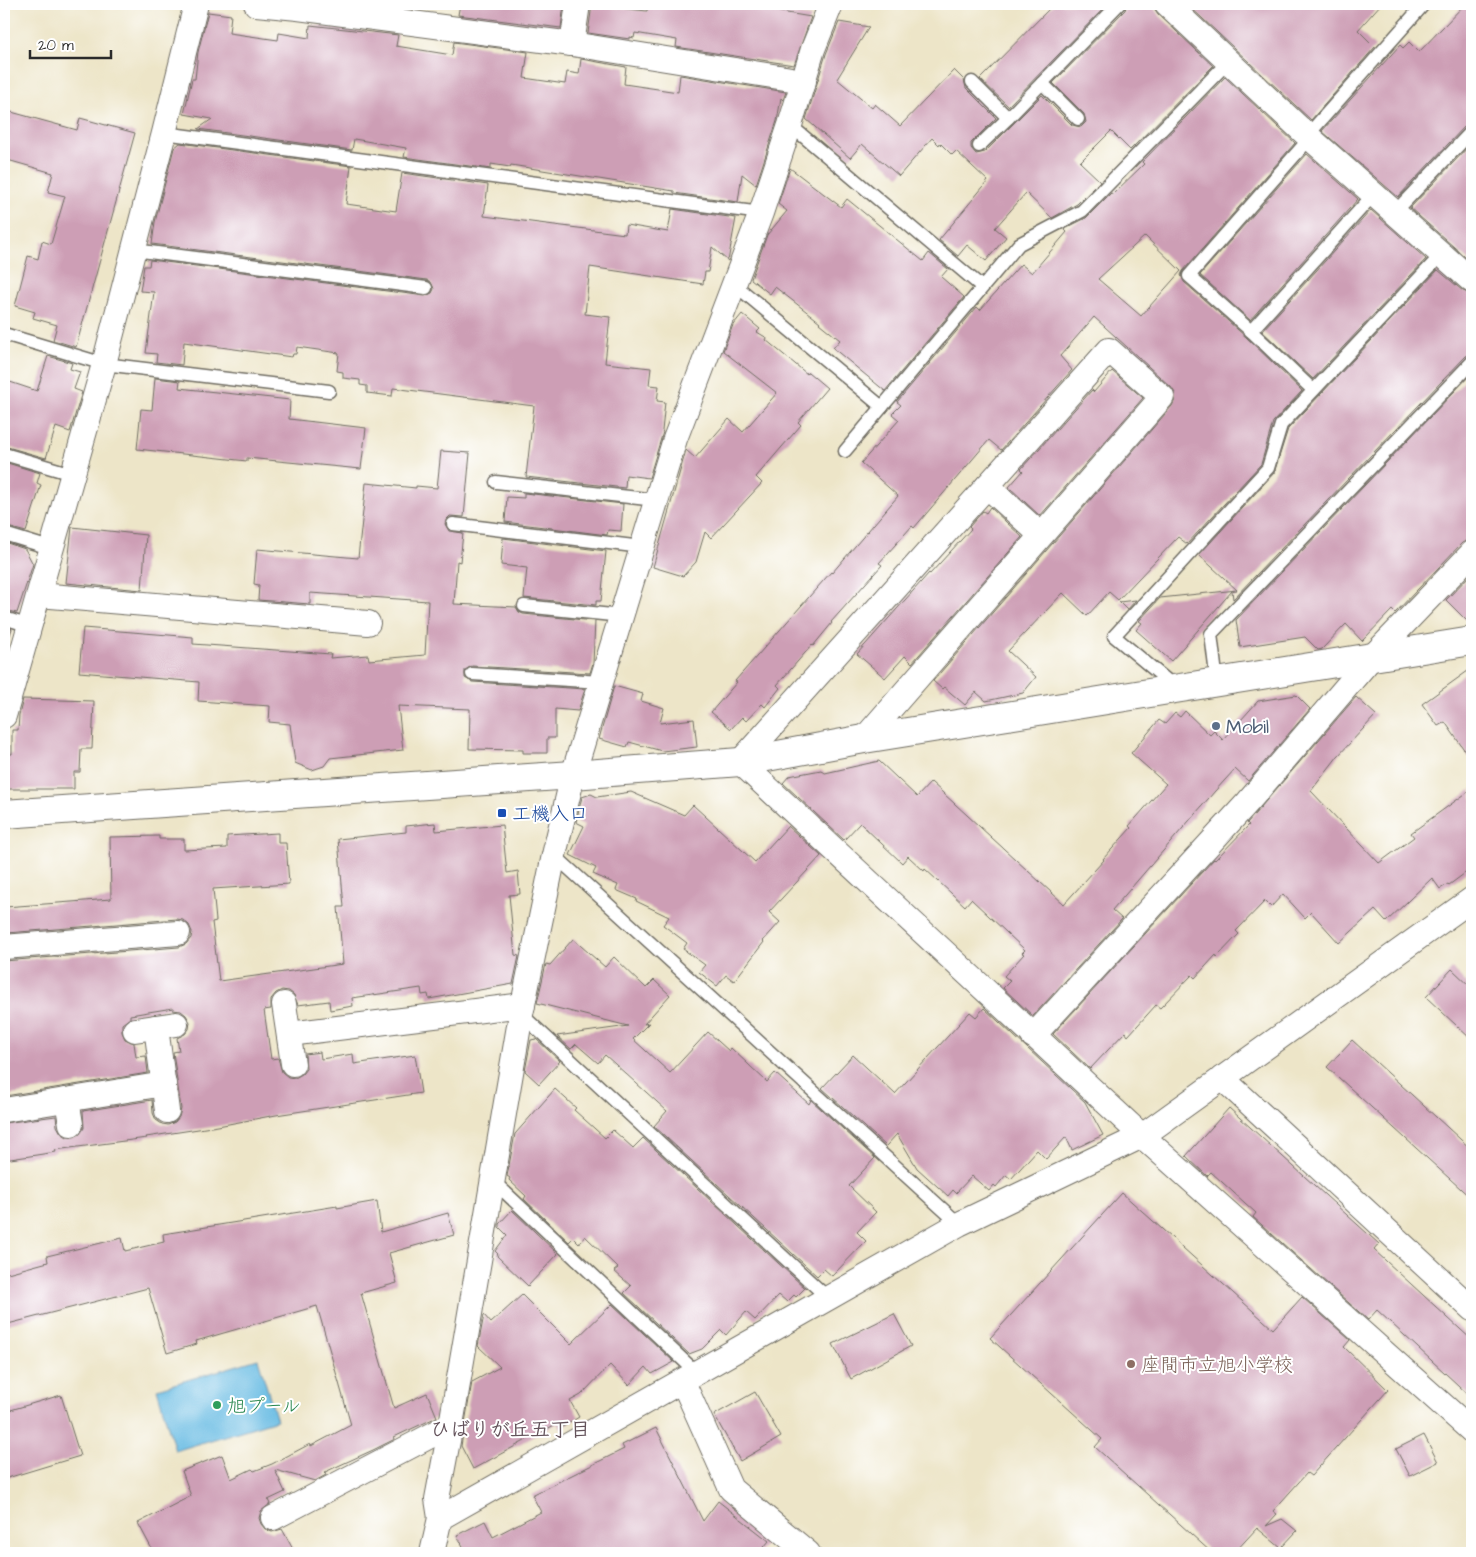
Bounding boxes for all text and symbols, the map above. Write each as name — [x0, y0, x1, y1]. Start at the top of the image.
scale bar — [30, 28, 111, 60]
text: 20 m — [38, 35, 74, 56]
place label: Mobil — [1226, 714, 1269, 741]
marker: Mobil — [1210, 720, 1222, 732]
place label: 工機入口 — [512, 801, 588, 828]
marker: 工機入口 — [496, 807, 508, 819]
place label: 座間市立旭小学校 — [1141, 1352, 1293, 1379]
marker: 座間市立旭小学校 — [1125, 1358, 1137, 1370]
place label: 旭プール — [227, 1393, 301, 1420]
marker: 旭プール — [211, 1399, 223, 1411]
district label: ひばりが丘五丁目 — [430, 1416, 590, 1444]

